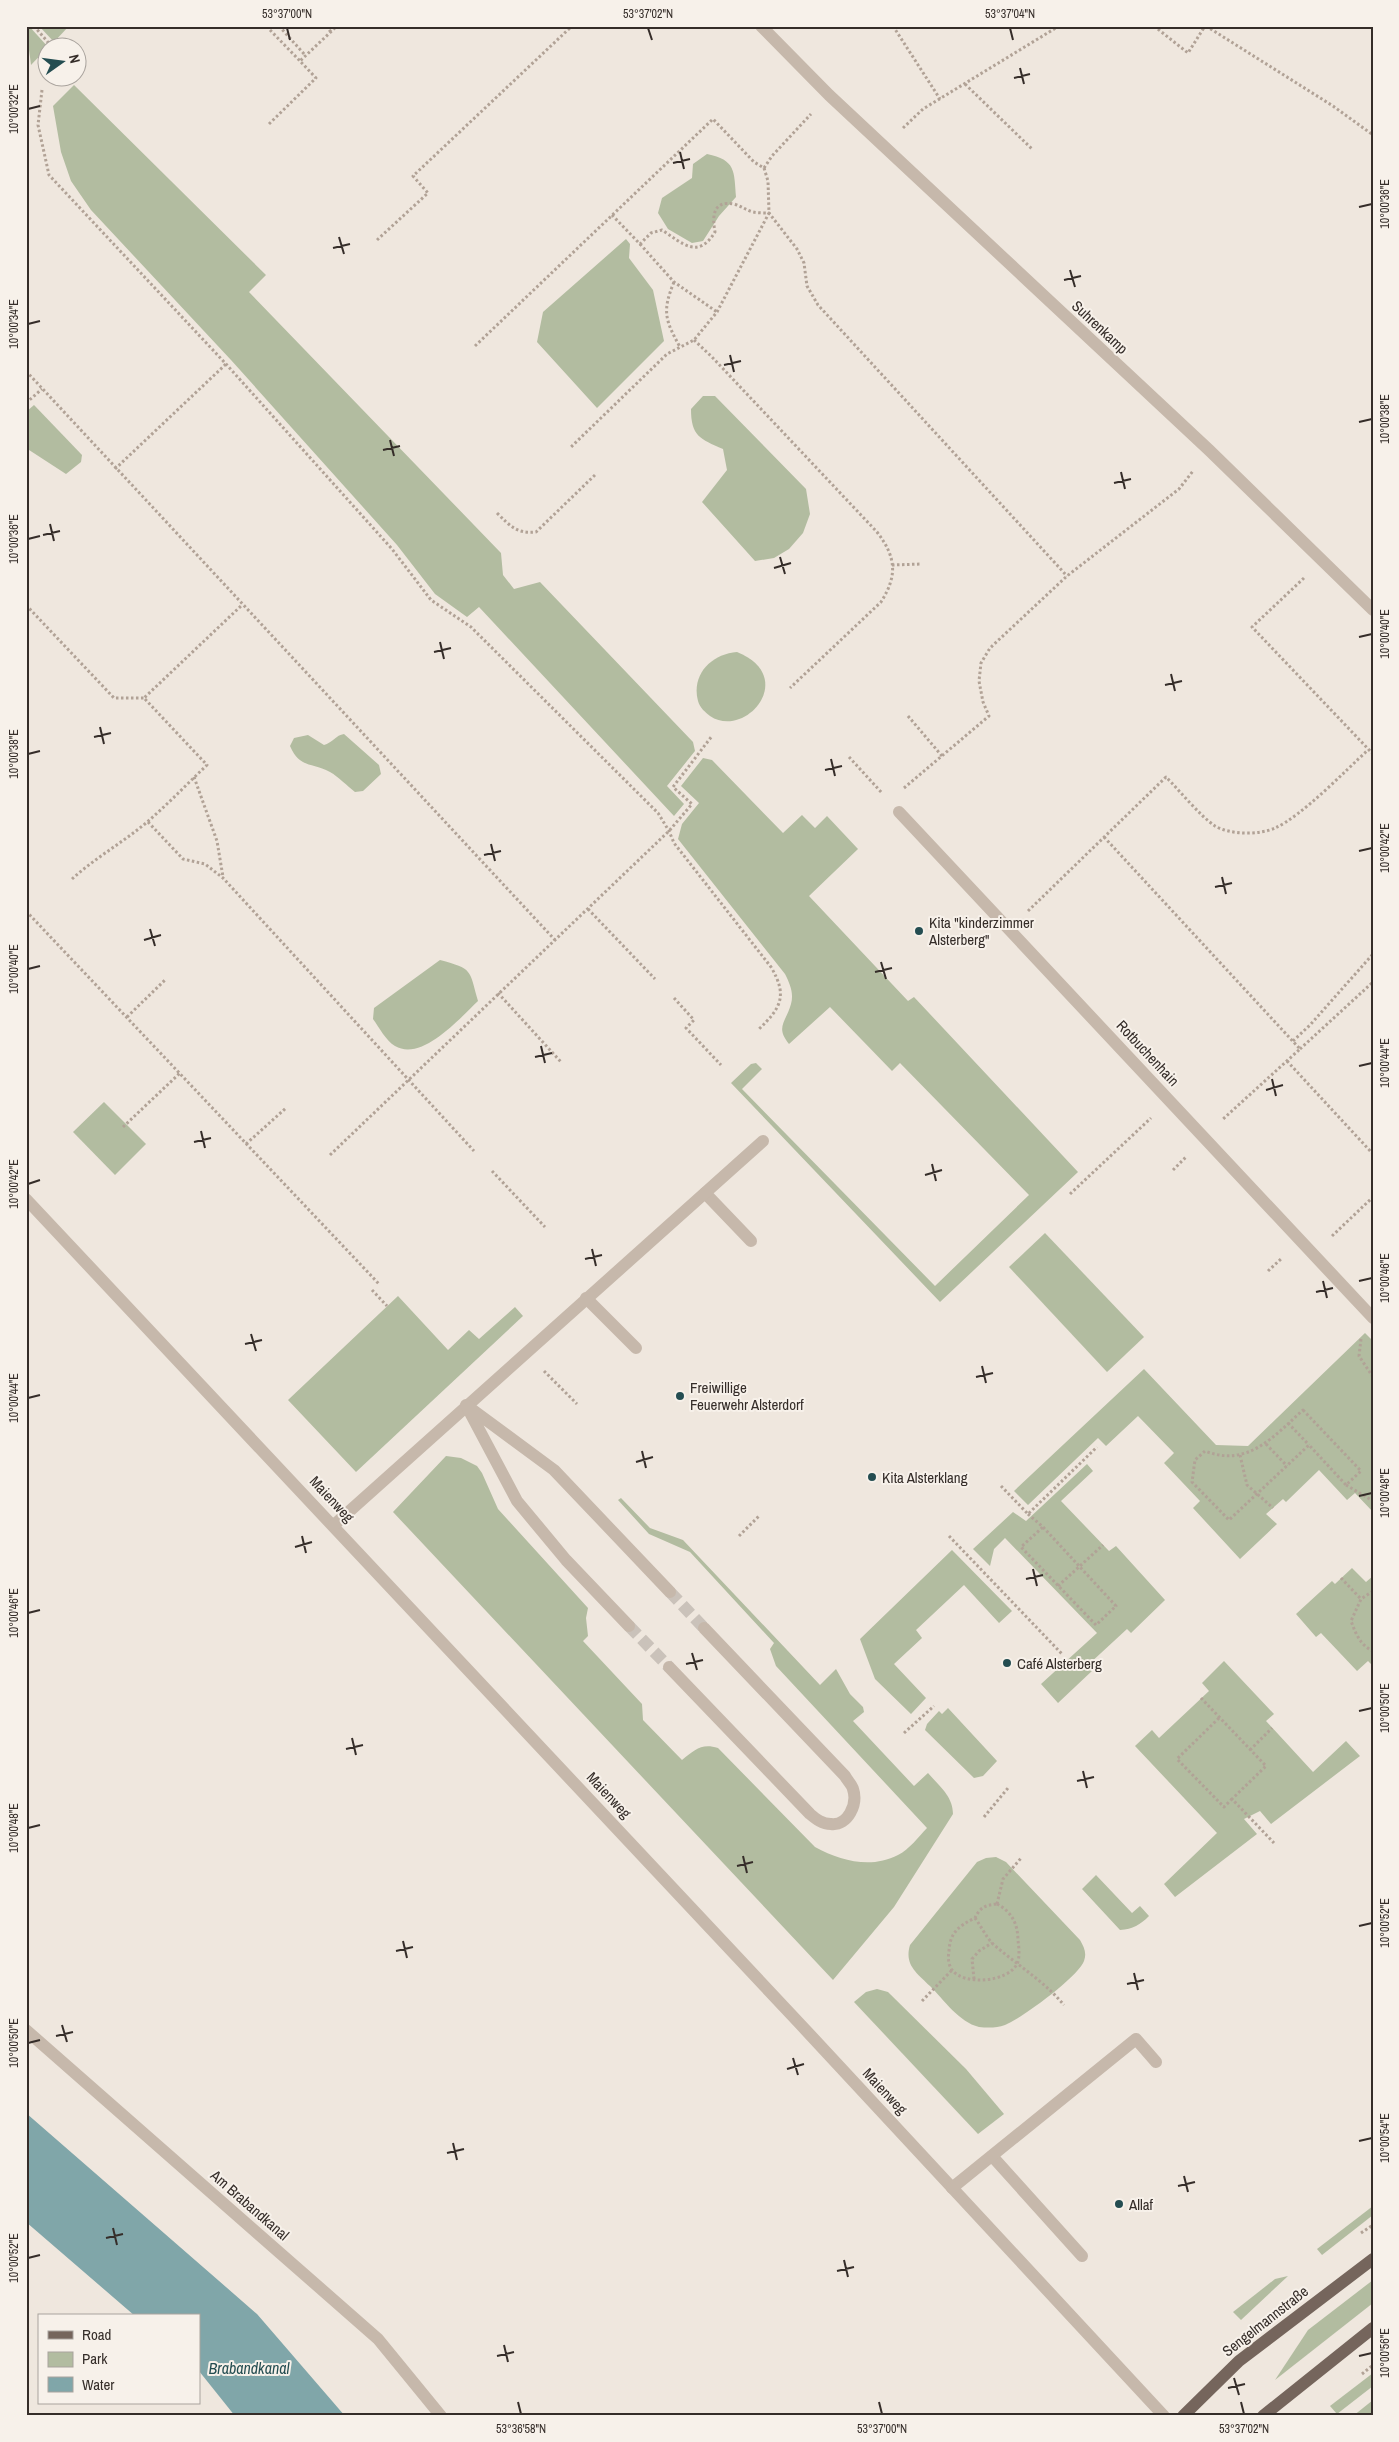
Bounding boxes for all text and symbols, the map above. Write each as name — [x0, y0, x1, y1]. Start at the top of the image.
text: 53°37'00"N — [262, 6, 312, 22]
text: 53°37'02"N — [623, 6, 673, 22]
text: 53°37'04"N — [985, 6, 1035, 22]
north arrow — [38, 38, 88, 88]
text: N — [65, 53, 84, 65]
text: 10°00'32"E — [6, 84, 22, 134]
text: 10°00'36"E — [1377, 179, 1393, 229]
street label: Suhrenkamp — [1067, 296, 1133, 359]
text: 10°00'34"E — [6, 299, 22, 349]
text: 10°00'38"E — [1377, 394, 1393, 444]
text: 10°00'36"E — [6, 514, 22, 564]
text: 10°00'40"E — [1377, 609, 1393, 659]
text: 10°00'38"E — [6, 729, 22, 779]
text: 10°00'42"E — [1377, 823, 1393, 873]
place label: Kita "kinderzimmer Alsterberg" — [928, 912, 1034, 950]
marker: Kita "kinderzimmer Alsterberg" — [913, 925, 925, 937]
text: 10°00'40"E — [6, 944, 22, 994]
street label: Rotbuchenhain — [1112, 1015, 1184, 1091]
text: 10°00'44"E — [1377, 1038, 1393, 1088]
text: 10°00'42"E — [6, 1159, 22, 1209]
text: 10°00'46"E — [1377, 1253, 1393, 1303]
text: 10°00'44"E — [6, 1373, 22, 1423]
place label: Freiwillige Feuerwehr Alsterdorf — [690, 1377, 804, 1415]
marker: Freiwillige Feuerwehr Alsterdorf — [674, 1390, 686, 1402]
place label: Kita Alsterklang — [882, 1467, 968, 1488]
text: 10°00'48"E — [1377, 1468, 1393, 1518]
street label: Maienweg — [305, 1471, 359, 1527]
marker: Kita Alsterklang — [866, 1471, 878, 1483]
text: 10°00'46"E — [6, 1588, 22, 1638]
place label: Café Alsterberg — [1017, 1653, 1102, 1674]
marker: Café Alsterberg — [1001, 1657, 1013, 1669]
text: 10°00'50"E — [1377, 1683, 1393, 1733]
street label: Maienweg — [582, 1767, 636, 1823]
text: 10°00'48"E — [6, 1803, 22, 1853]
text: 10°00'52"E — [1377, 1898, 1393, 1948]
text: 10°00'50"E — [6, 2018, 22, 2068]
street label: Maienweg — [858, 2063, 912, 2119]
text: 10°00'54"E — [1377, 2113, 1393, 2163]
street label: Am Brabandkanal — [205, 2164, 294, 2245]
place label: Allaf — [1128, 2194, 1154, 2215]
marker: Allaf — [1113, 2198, 1125, 2210]
text: 10°00'52"E — [6, 2233, 22, 2283]
street label: Sengelmannstraße — [1218, 2281, 1313, 2361]
legend — [38, 2314, 200, 2404]
text: Road — [82, 2324, 111, 2345]
text: 10°00'56"E — [1377, 2328, 1393, 2378]
text: Park — [82, 2348, 108, 2369]
water label: Brabandkanal — [209, 2357, 291, 2379]
text: Water — [82, 2374, 114, 2395]
text: 53°36'58"N — [496, 2421, 546, 2437]
text: 53°37'00"N — [857, 2421, 907, 2437]
text: 53°37'02"N — [1219, 2421, 1269, 2437]

